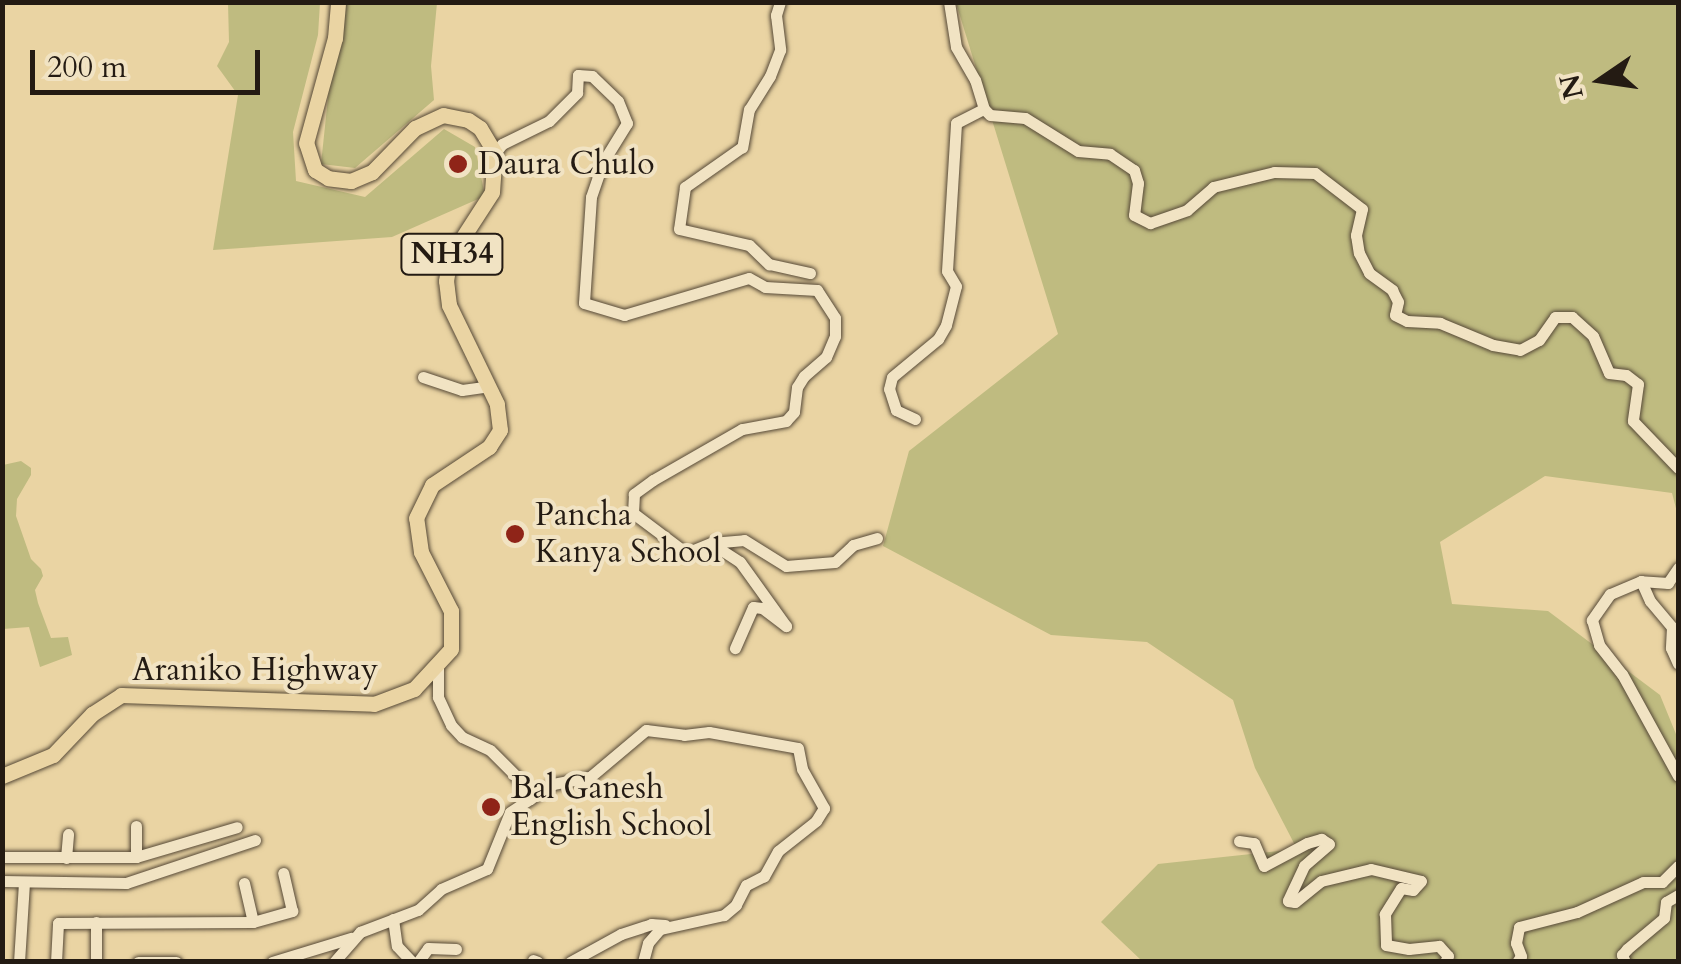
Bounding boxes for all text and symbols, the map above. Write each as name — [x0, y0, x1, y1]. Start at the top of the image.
scale bar — [35, 30, 265, 92]
north arrow — [1551, 30, 1651, 130]
text: 200 m — [47, 47, 127, 88]
text: N — [1551, 71, 1593, 103]
place label: Daura Chulo — [478, 145, 655, 183]
marker: Daura Chulo — [447, 153, 469, 175]
road number: NH34 — [400, 229, 504, 279]
place label: Pancha Kanya School — [535, 497, 721, 572]
marker: Pancha Kanya School — [504, 523, 526, 545]
street label: Araniko Highway — [132, 651, 378, 689]
place label: Bal Ganesh English School — [511, 770, 712, 845]
marker: Bal Ganesh English School — [480, 796, 502, 818]

